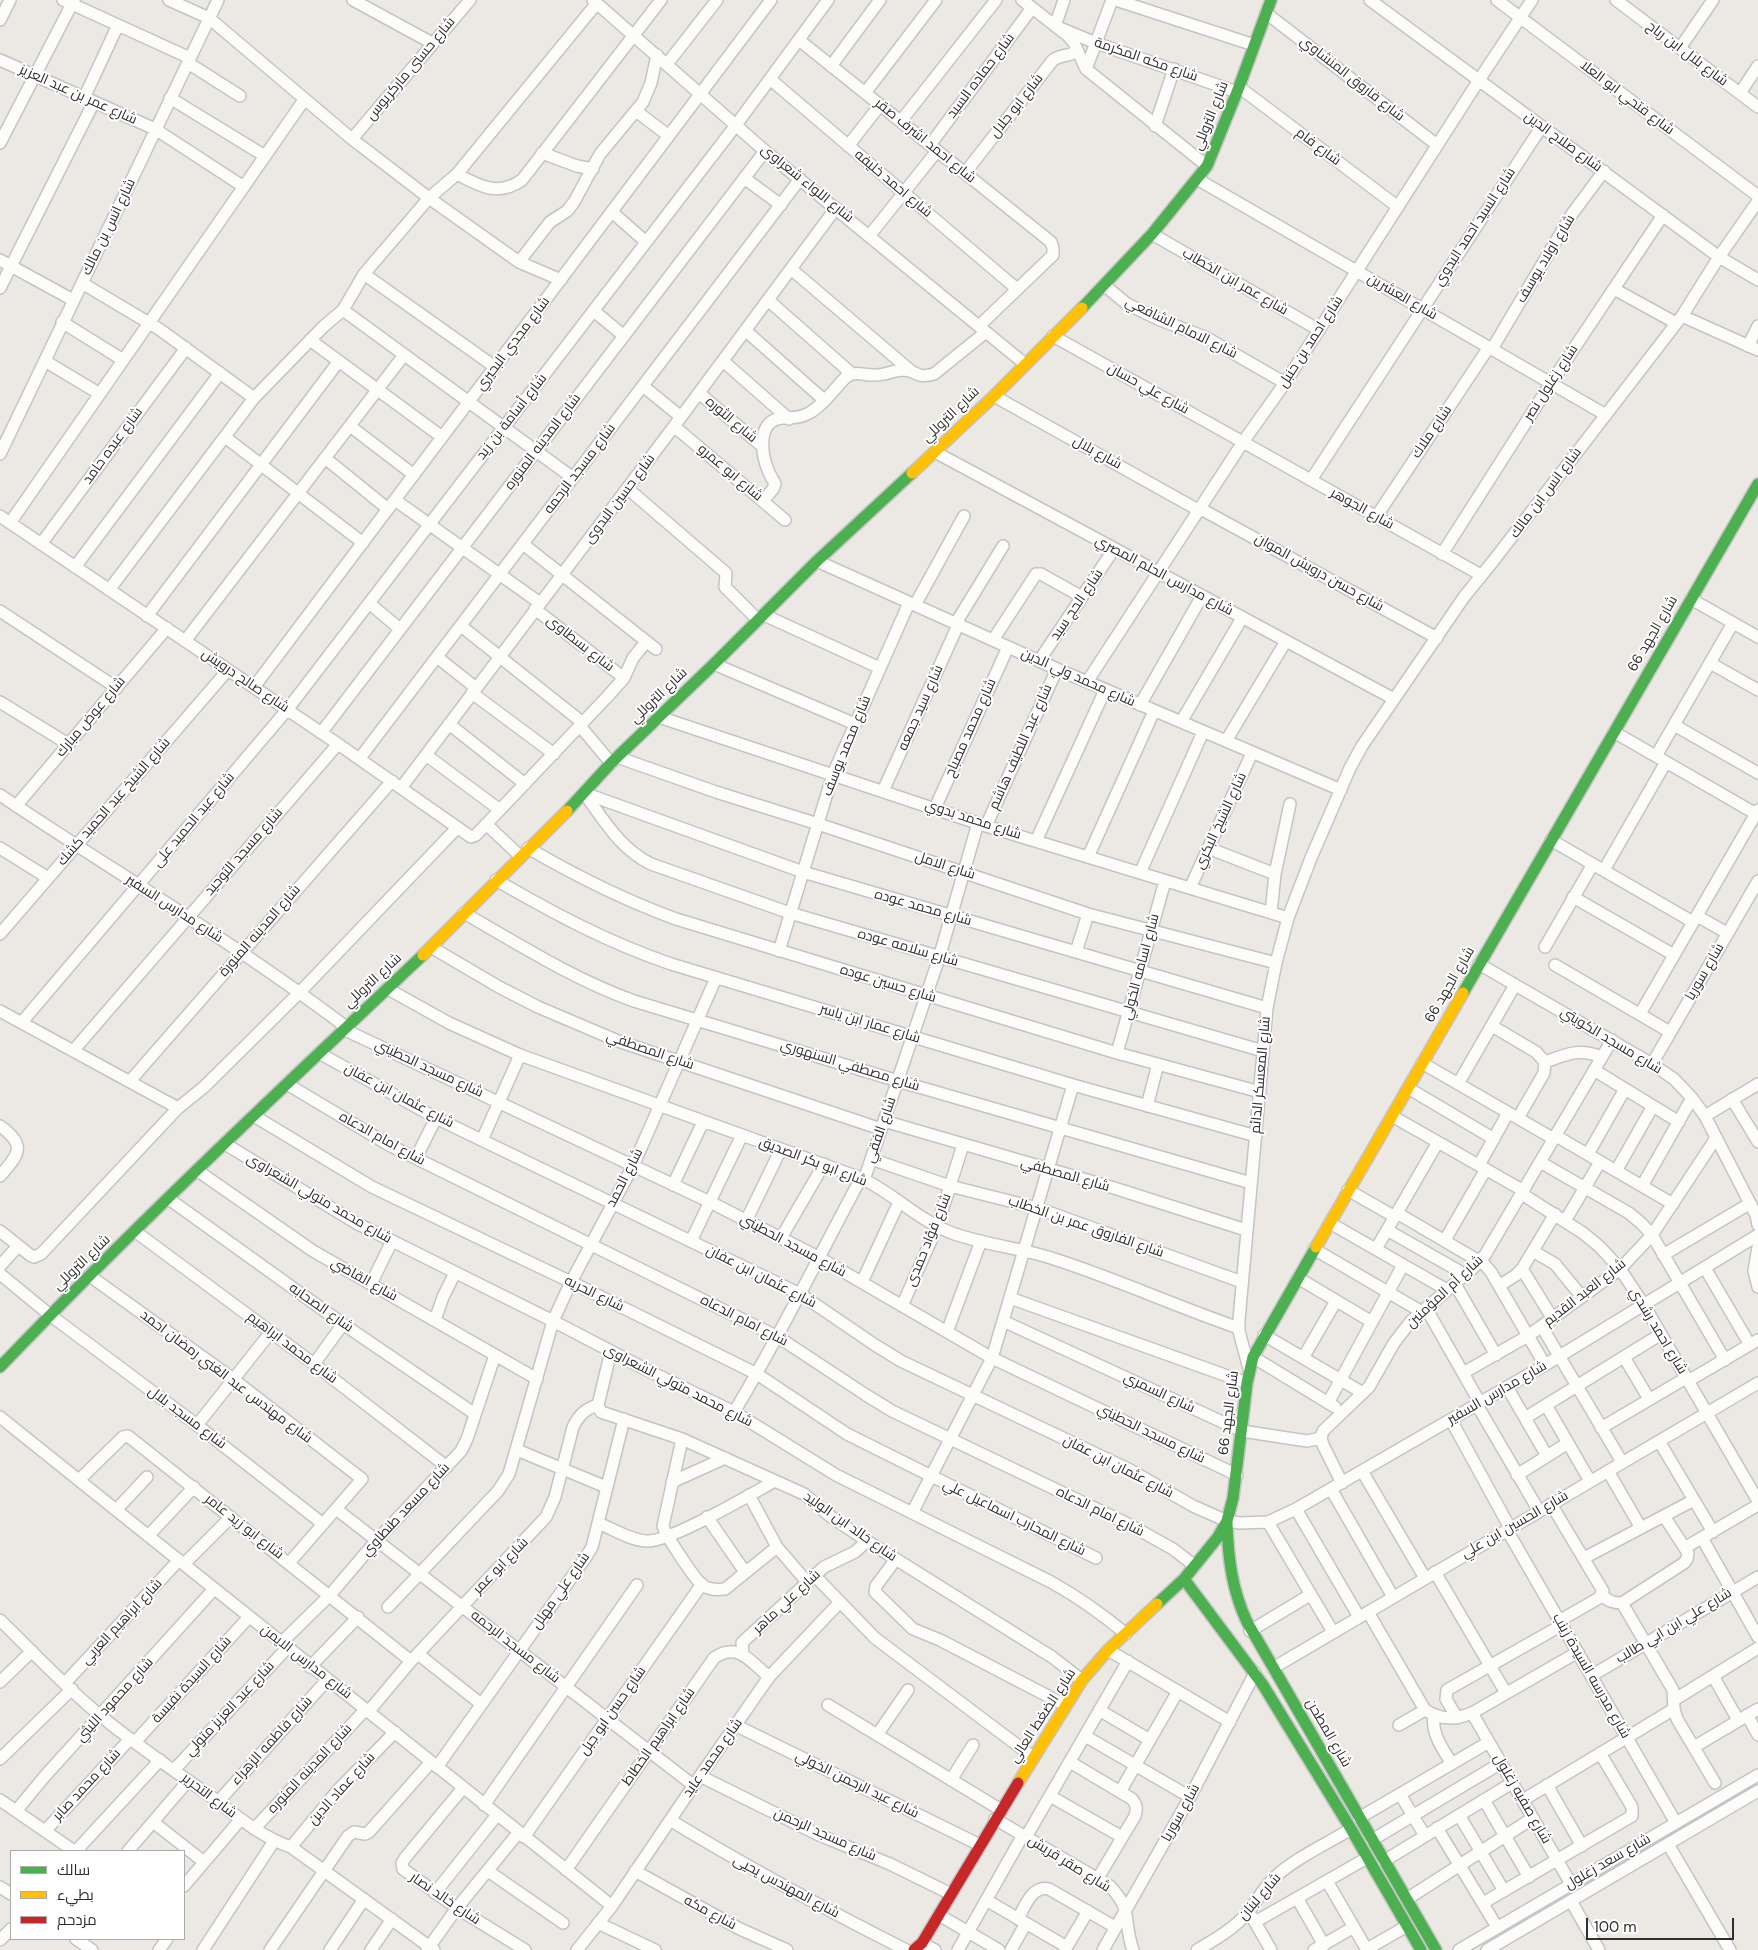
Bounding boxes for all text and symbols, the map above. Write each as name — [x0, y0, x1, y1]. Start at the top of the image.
street label: شارع حسنى ماركريوس — [363, 14, 459, 124]
street label: شارع بلال ابن رباح — [1643, 18, 1731, 90]
street label: شارع حماده السيد — [944, 30, 1018, 122]
street label: شارع فاروق المنشاوي — [1296, 33, 1408, 125]
street label: شارع مكه المكرمة — [1092, 34, 1200, 86]
street label: شارع فتحي ابو العلا — [1577, 57, 1677, 139]
street label: شارع عمر بن عبد العزيز — [17, 61, 139, 129]
street label: شارع ابو جلال — [987, 71, 1047, 141]
street label: شارع التروللي — [1190, 79, 1232, 153]
street label: شارع احمد اشرف صقر — [871, 95, 979, 187]
street label: شارع صلاح الدين — [1521, 108, 1605, 176]
street label: شارع فام — [1292, 125, 1344, 169]
street label: شارع اللواء شعراوى — [757, 141, 857, 227]
street label: شارع احمد خليفه — [851, 147, 935, 221]
street label: شارع السيد احمد البدوي — [1431, 165, 1519, 289]
street label: شارع انس بن مالك — [78, 176, 140, 278]
street label: شارع اولاد يوسف — [1513, 212, 1579, 306]
street label: شارع عمر ابن الخطاب — [1179, 245, 1291, 319]
street label: شارع العشرين — [1364, 270, 1440, 324]
street label: شارع احمد بن حنبل — [1275, 293, 1347, 391]
street label: شارع مجدي البحيري — [472, 294, 554, 394]
street label: شارع الامام الشافعي — [1122, 294, 1240, 362]
street label: شارع زغلول نصر — [1520, 342, 1582, 424]
street label: شارع علي حسان — [1104, 360, 1192, 418]
street label: شارع أسامة بن زيد — [473, 371, 551, 463]
street label: شارع التروللي — [919, 384, 983, 446]
street label: شارع المدينه المنوره — [501, 391, 585, 493]
street label: شارع الثوره — [702, 393, 760, 447]
street label: شارع ملاك — [1408, 402, 1456, 462]
street label: شارع عبده حامد — [79, 404, 147, 488]
street label: شارع مسجد الرحمه — [541, 421, 619, 517]
street label: شارع بلال — [1070, 433, 1124, 473]
street label: شارع ابو عمرو — [694, 441, 766, 505]
street label: شارع انس ابن مالك — [1507, 444, 1585, 542]
street label: شارع حسين البدوى — [581, 451, 659, 547]
street label: شارع الجوهر — [1327, 485, 1397, 533]
street label: شارع حسن درويش الموان — [1251, 530, 1387, 616]
street label: شارع مدارس الحلم المصري — [1092, 532, 1236, 620]
street label: شارع الحج سيد — [1047, 566, 1107, 644]
street label: شارع الجهد 66 — [1624, 593, 1682, 675]
street label: شارع بسطاوى — [543, 612, 617, 676]
street label: شارع صالح درويش — [198, 645, 292, 717]
street label: شارع محمد ولي الدين — [1018, 645, 1138, 711]
street label: شارع سيد جمعه — [895, 663, 947, 753]
street label: شارع التروللي — [627, 665, 691, 727]
street label: شارع عوض مبارك — [53, 673, 129, 761]
street label: شارع محمد مصباح — [942, 676, 1000, 780]
street label: شارع عبد اللطيف هاشم — [986, 682, 1056, 812]
street label: شارع محمد يوسف — [819, 693, 875, 799]
street label: شارع الشيخ عبد الحميد كشك — [54, 735, 174, 869]
street label: شارع عبد الحميد على — [150, 769, 238, 871]
street label: شارع الشيخ البكري — [1191, 770, 1251, 872]
street label: شارع محمد بدوي — [923, 797, 1023, 843]
street label: شارع مسجد التوحيد — [201, 805, 287, 899]
street label: شارع الامل — [913, 848, 977, 884]
street label: شارع مدارس السفير — [122, 871, 226, 947]
street label: شارع المدينه المنورة — [216, 882, 304, 980]
street label: شارع محمد عوده — [872, 886, 974, 930]
street label: شارع اسامه الخولي — [1119, 912, 1163, 1022]
street label: شارع سلامه عوده — [856, 926, 960, 970]
street label: شارع سوريا — [1682, 940, 1728, 1004]
street label: شارع الجهد 66 — [1421, 944, 1479, 1026]
street label: شارع التروللي — [341, 950, 405, 1012]
street label: شارع حسين عوده — [838, 961, 938, 1007]
street label: شارع عمار ابن ياسر — [818, 1001, 922, 1047]
street label: شارع مسجد الكويتي — [1557, 1004, 1665, 1078]
street label: شارع المعسكر الدائم — [1247, 1016, 1275, 1134]
street label: شارع المصطفي — [604, 1028, 696, 1074]
street label: شارع مسجد الحطيني — [372, 1037, 486, 1101]
street label: شارع مصطفي السنهوري — [778, 1037, 922, 1095]
street label: شارع عثمان ابن عفان — [341, 1060, 457, 1132]
street label: شارع الفقي — [862, 1095, 900, 1165]
street label: شارع امام الدعاه — [336, 1108, 428, 1170]
street label: شارع ابو بكر الصديق — [757, 1134, 869, 1190]
street label: شارع الحمد — [603, 1146, 647, 1210]
street label: شارع محمد متولي الشعراوى — [243, 1151, 395, 1247]
street label: شارع المصطفي — [1019, 1154, 1111, 1196]
street label: شارع فؤاد حمدى — [903, 1191, 955, 1289]
street label: شارع الفاروق عمر بن الخطاب — [1006, 1192, 1166, 1262]
street label: شارع مسجد الحطيني — [737, 1211, 849, 1281]
street label: شارع التروللي — [50, 1232, 114, 1294]
street label: شارع عثمان ابن عفان — [703, 1242, 819, 1312]
street label: شارع أم المؤمنين — [1403, 1252, 1487, 1332]
street label: شارع القاضي — [328, 1255, 400, 1305]
street label: شارع العبد القديم — [1541, 1256, 1629, 1330]
street label: شارع الحريه — [562, 1272, 626, 1316]
street label: شارع الصحابه — [286, 1280, 356, 1336]
street label: شارع احمد رشدي — [1625, 1285, 1691, 1377]
street label: شارع امام الدعاه — [697, 1292, 791, 1350]
street label: شارع مهندس عبد الغني رمضان احمد — [137, 1307, 315, 1447]
street label: شارع محمد ابراهيم — [243, 1309, 341, 1387]
street label: شارع محمد متولي الشعراوى — [601, 1341, 755, 1431]
street label: شارع مدارس السفير — [1444, 1358, 1550, 1428]
street label: شارع السمري — [1121, 1369, 1197, 1417]
street label: شارع الجهد 66 — [1215, 1370, 1243, 1456]
street label: شارع مسجد بلال — [144, 1383, 230, 1453]
street label: شارع مسجد الحطيني — [1094, 1401, 1208, 1467]
street label: شارع عثمان ابن عفان — [1060, 1432, 1176, 1502]
street label: شارع مسعد طنطاوي — [358, 1460, 454, 1560]
street label: شارع المحارب اسماعيل علي — [940, 1476, 1088, 1560]
street label: شارع امام الدعاه — [1053, 1483, 1147, 1541]
street label: شارع الحسين ابن علي — [1459, 1488, 1571, 1562]
street label: شارع خالد ابن الوليد — [800, 1489, 900, 1565]
street label: شارع ابو زيد عامر — [201, 1491, 287, 1563]
street label: شارع ابو عمر — [470, 1534, 532, 1598]
street label: شارع علي مهلل — [528, 1549, 594, 1633]
street label: شارع علي ماهر — [750, 1567, 824, 1637]
street label: شارع ابراهيم العربي — [78, 1576, 166, 1668]
street label: شارع علي ابن ابي طالب — [1613, 1585, 1735, 1667]
street label: شارع مسجد الرحمه — [467, 1607, 563, 1687]
street label: شارع مدرسه السيدة زينب — [1548, 1610, 1634, 1742]
street label: شارع مدارس الايمن — [257, 1621, 355, 1703]
street label: شارع السيدة نفيسة — [149, 1633, 235, 1727]
street label: شارع محمود الليثي — [73, 1654, 157, 1746]
street label: شارع عبد العزيز متولي — [182, 1658, 278, 1760]
street label: شارع حسن ابو جبل — [576, 1663, 650, 1759]
street label: شارع الضغط العالي — [1006, 1666, 1080, 1766]
street label: شارع ابراهيم الخطاط — [619, 1685, 699, 1789]
street label: شارع فاطمه الزهراء — [228, 1693, 316, 1789]
street label: شارع المطحن — [1302, 1696, 1354, 1770]
street label: شارع محمد عايد — [680, 1715, 746, 1801]
street label: شارع المدينه المنوره — [264, 1721, 356, 1817]
street label: شارع محمد صابر — [49, 1745, 125, 1825]
street label: شارع عبد الرحمن الخولي — [792, 1748, 922, 1822]
street label: شارع عماد الدين — [305, 1749, 379, 1829]
street label: شارع صفيه زغلول — [1490, 1751, 1554, 1847]
street label: شارع التحرير — [178, 1770, 240, 1822]
street label: شارع سوريا — [1158, 1781, 1204, 1845]
street label: شارع مسجد الرحمن — [771, 1805, 879, 1865]
street label: شارع سعد زغلول — [1562, 1831, 1654, 1893]
street label: شارع صقر قريش — [1025, 1832, 1113, 1896]
legend — [10, 1850, 185, 1940]
street label: شارع المهندس يحيى — [730, 1852, 842, 1922]
text: سالك — [57, 1860, 90, 1880]
street label: شارع خالد نصار — [407, 1869, 483, 1929]
street label: شارع لبنان — [1235, 1870, 1285, 1924]
text: بطيء — [57, 1885, 94, 1905]
street label: شارع مكه — [681, 1892, 739, 1934]
scale bar — [1588, 1908, 1736, 1940]
text: مزدحم — [57, 1910, 97, 1930]
text: 100 m — [1594, 1917, 1637, 1937]

